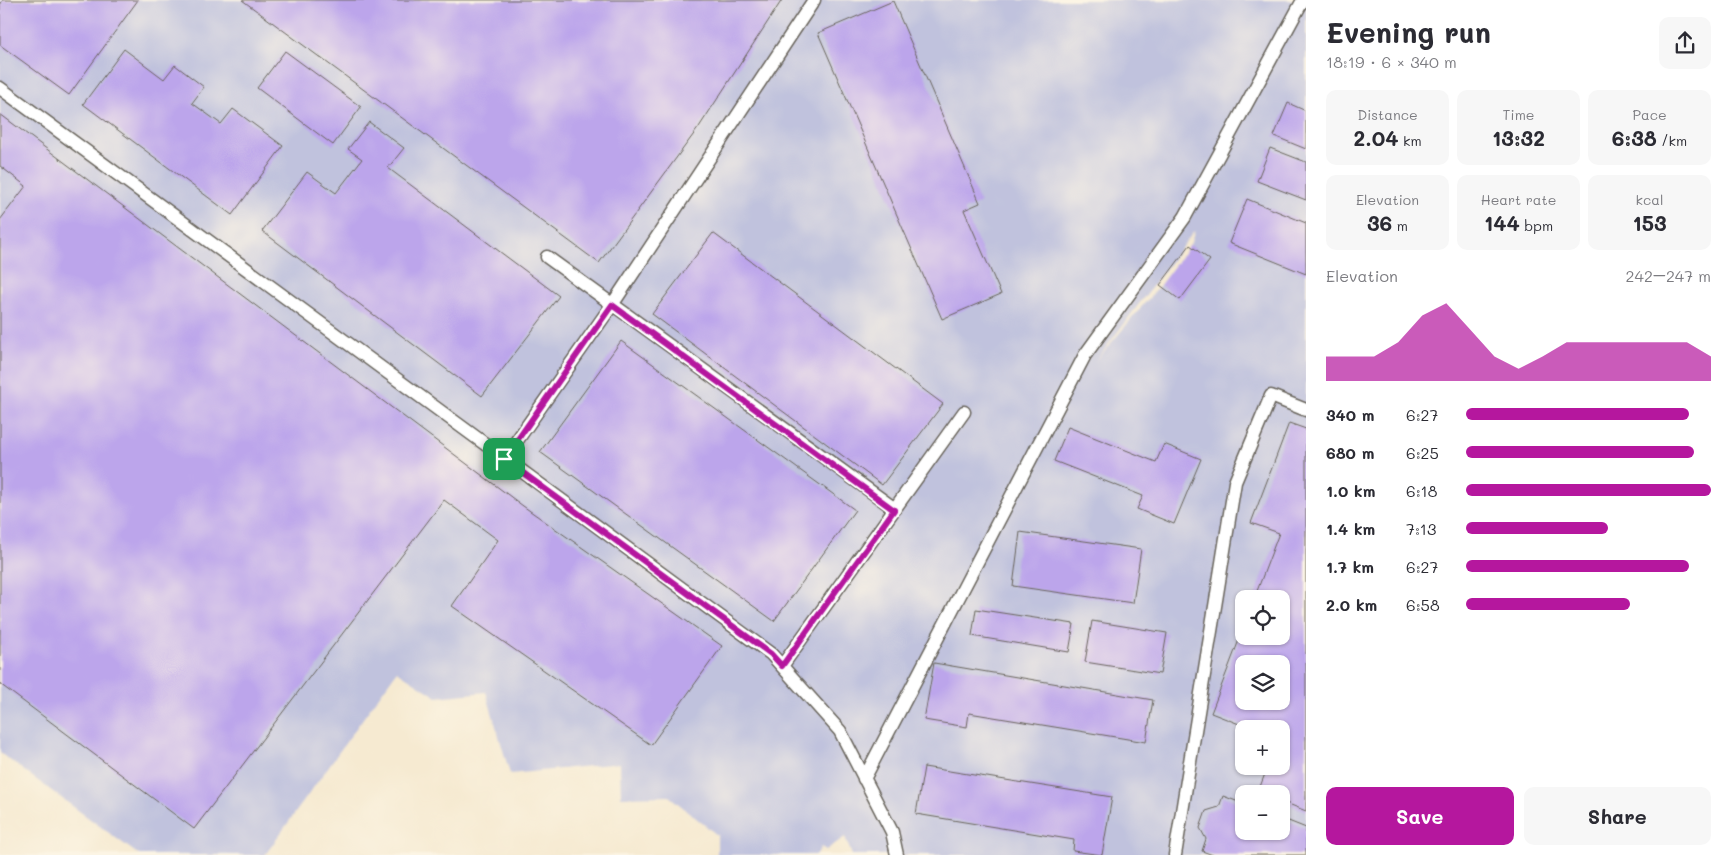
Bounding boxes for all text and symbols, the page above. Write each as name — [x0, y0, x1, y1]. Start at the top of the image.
text: Evening run — [1326, 14, 1491, 50]
button: share — [1659, 17, 1711, 69]
text: 18:19 · 6 × 340 m — [1326, 51, 1457, 72]
text: Distance — [1357, 105, 1418, 124]
text: Time — [1503, 105, 1534, 124]
text: Pace — [1632, 105, 1667, 124]
text: 2.04 — [1353, 124, 1398, 151]
text: 13:32 — [1492, 124, 1545, 151]
text: 6:38 — [1612, 124, 1657, 151]
text: km — [1398, 131, 1422, 150]
text: /km — [1657, 131, 1687, 150]
text: Elevation — [1356, 190, 1419, 209]
text: Heart rate — [1481, 190, 1556, 209]
text: kcal — [1636, 190, 1663, 209]
text: 36 — [1367, 209, 1392, 236]
text: 144 — [1484, 209, 1520, 236]
text: 153 — [1632, 209, 1667, 236]
text: m — [1392, 216, 1408, 235]
text: bpm — [1520, 216, 1553, 235]
text: Elevation — [1326, 265, 1398, 286]
text: 242–247 m — [1626, 265, 1711, 286]
text: 340 m — [1326, 404, 1375, 425]
text: 6:27 — [1406, 404, 1438, 425]
pin — [483, 438, 525, 480]
text: 680 m — [1326, 442, 1374, 463]
text: 6:25 — [1406, 442, 1439, 463]
icon: arrive — [490, 445, 518, 473]
text: 1.0 km — [1326, 480, 1375, 501]
text: 6:18 — [1406, 480, 1437, 501]
text: 1.4 km — [1326, 518, 1375, 539]
text: 7:13 — [1406, 518, 1436, 539]
text: 1.7 km — [1326, 556, 1374, 577]
text: 6:27 — [1406, 556, 1438, 577]
map controls — [1235, 590, 1290, 840]
button: locate — [1235, 590, 1290, 645]
text: 2.0 km — [1326, 594, 1377, 615]
text: 6:58 — [1406, 594, 1440, 615]
button: layers — [1235, 655, 1290, 710]
button: + — [1235, 720, 1290, 775]
button: − — [1235, 785, 1290, 840]
button: Save — [1326, 787, 1514, 845]
button: Share — [1524, 787, 1711, 845]

